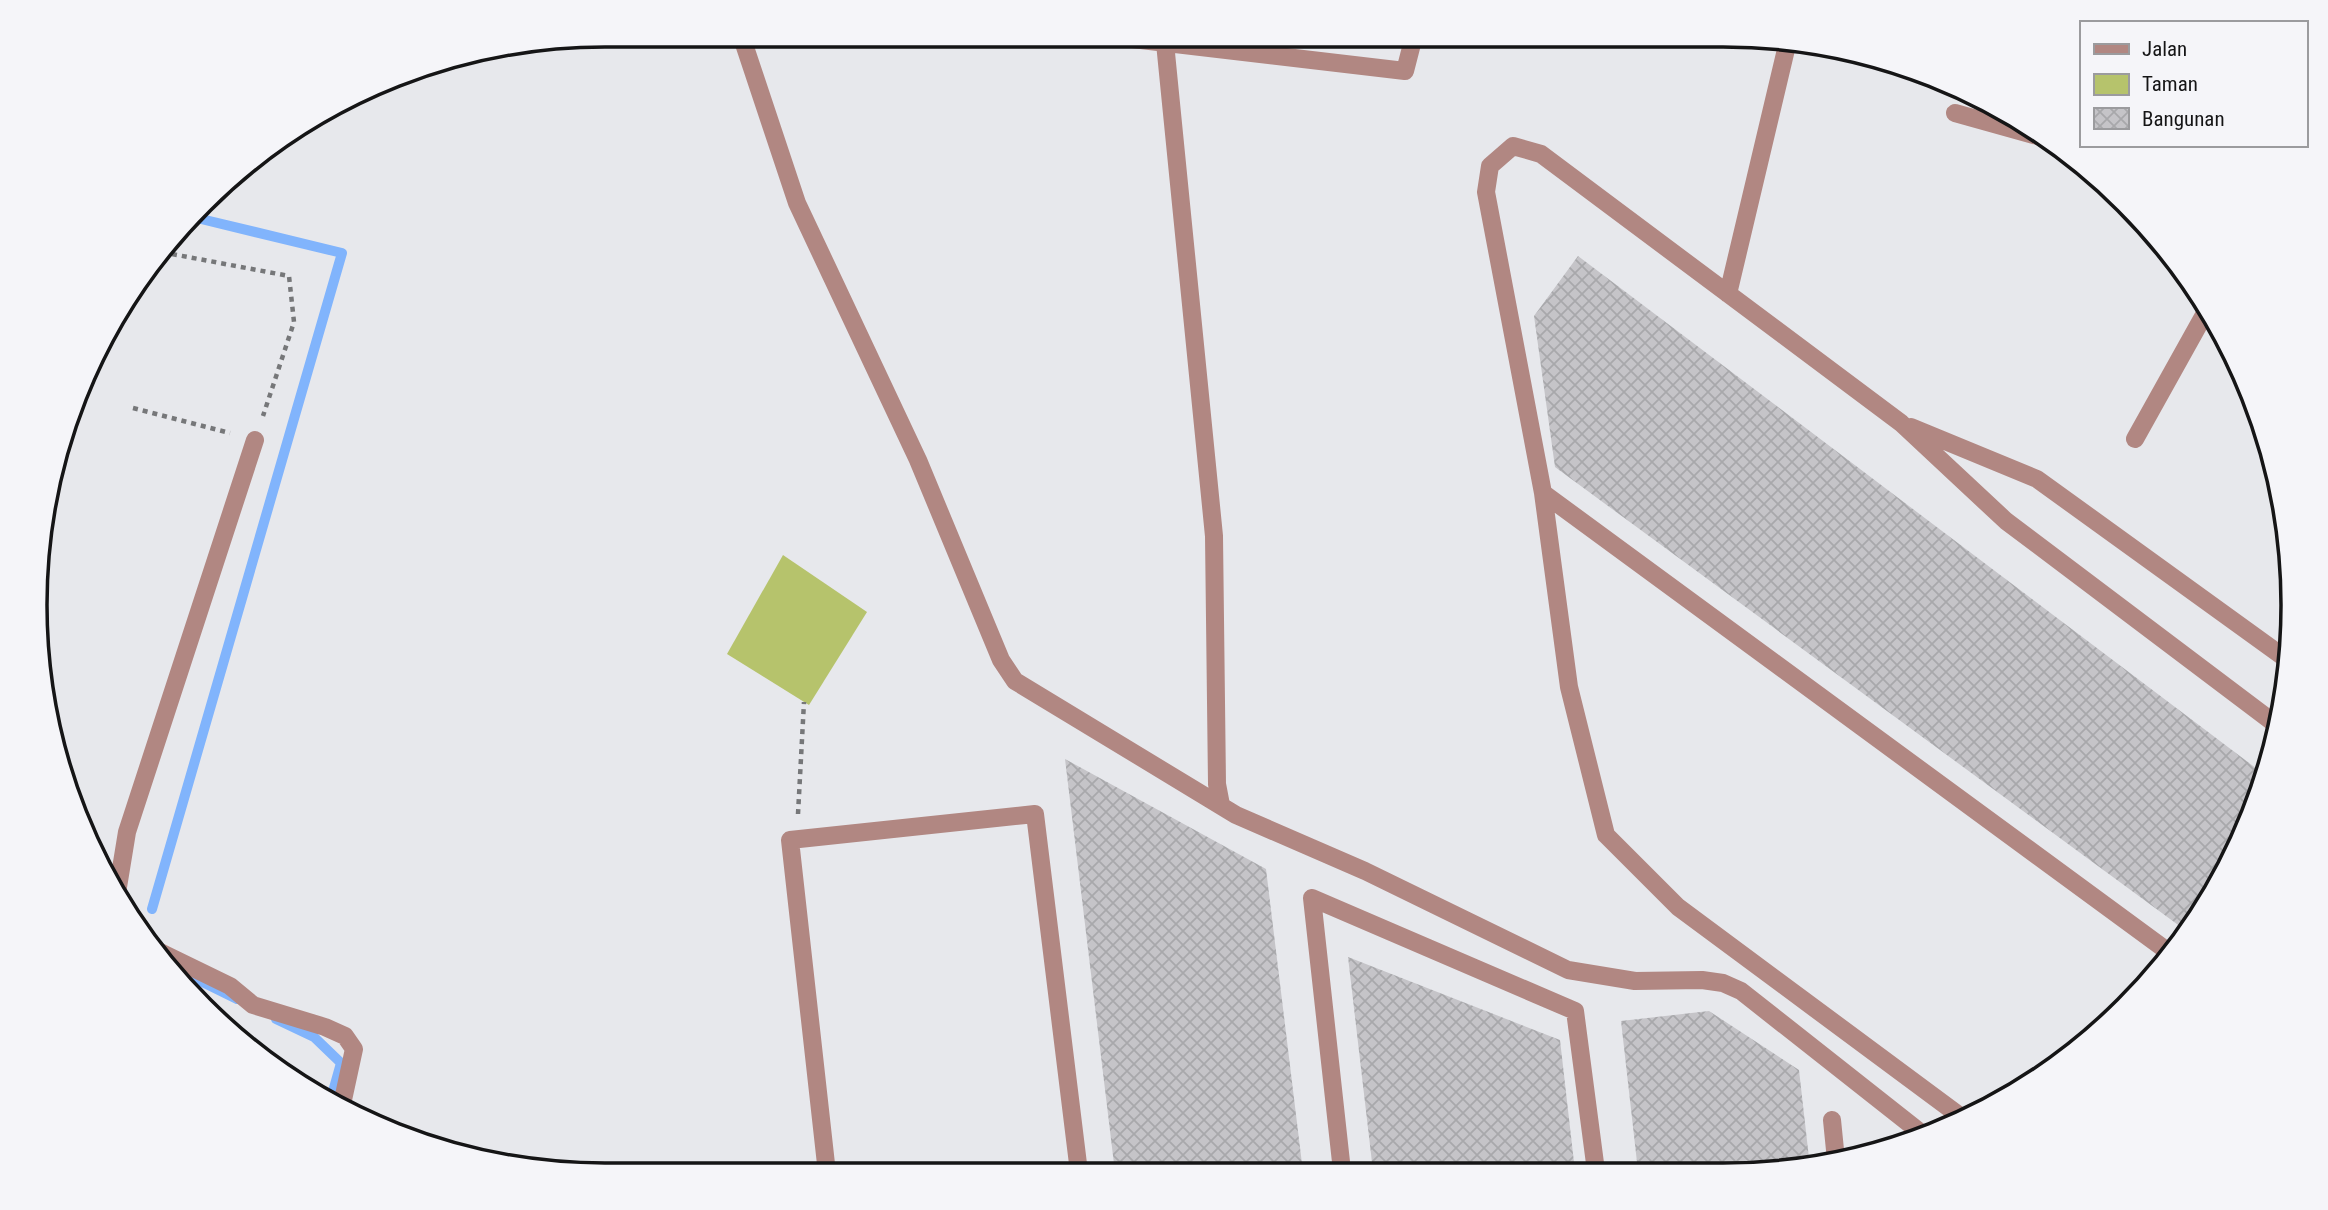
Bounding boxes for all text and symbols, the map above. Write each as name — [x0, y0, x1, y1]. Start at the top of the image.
legend — [2080, 21, 2307, 147]
text: Jalan — [2142, 37, 2187, 61]
text: Taman — [2142, 72, 2198, 96]
text: Bangunan — [2142, 107, 2225, 131]

